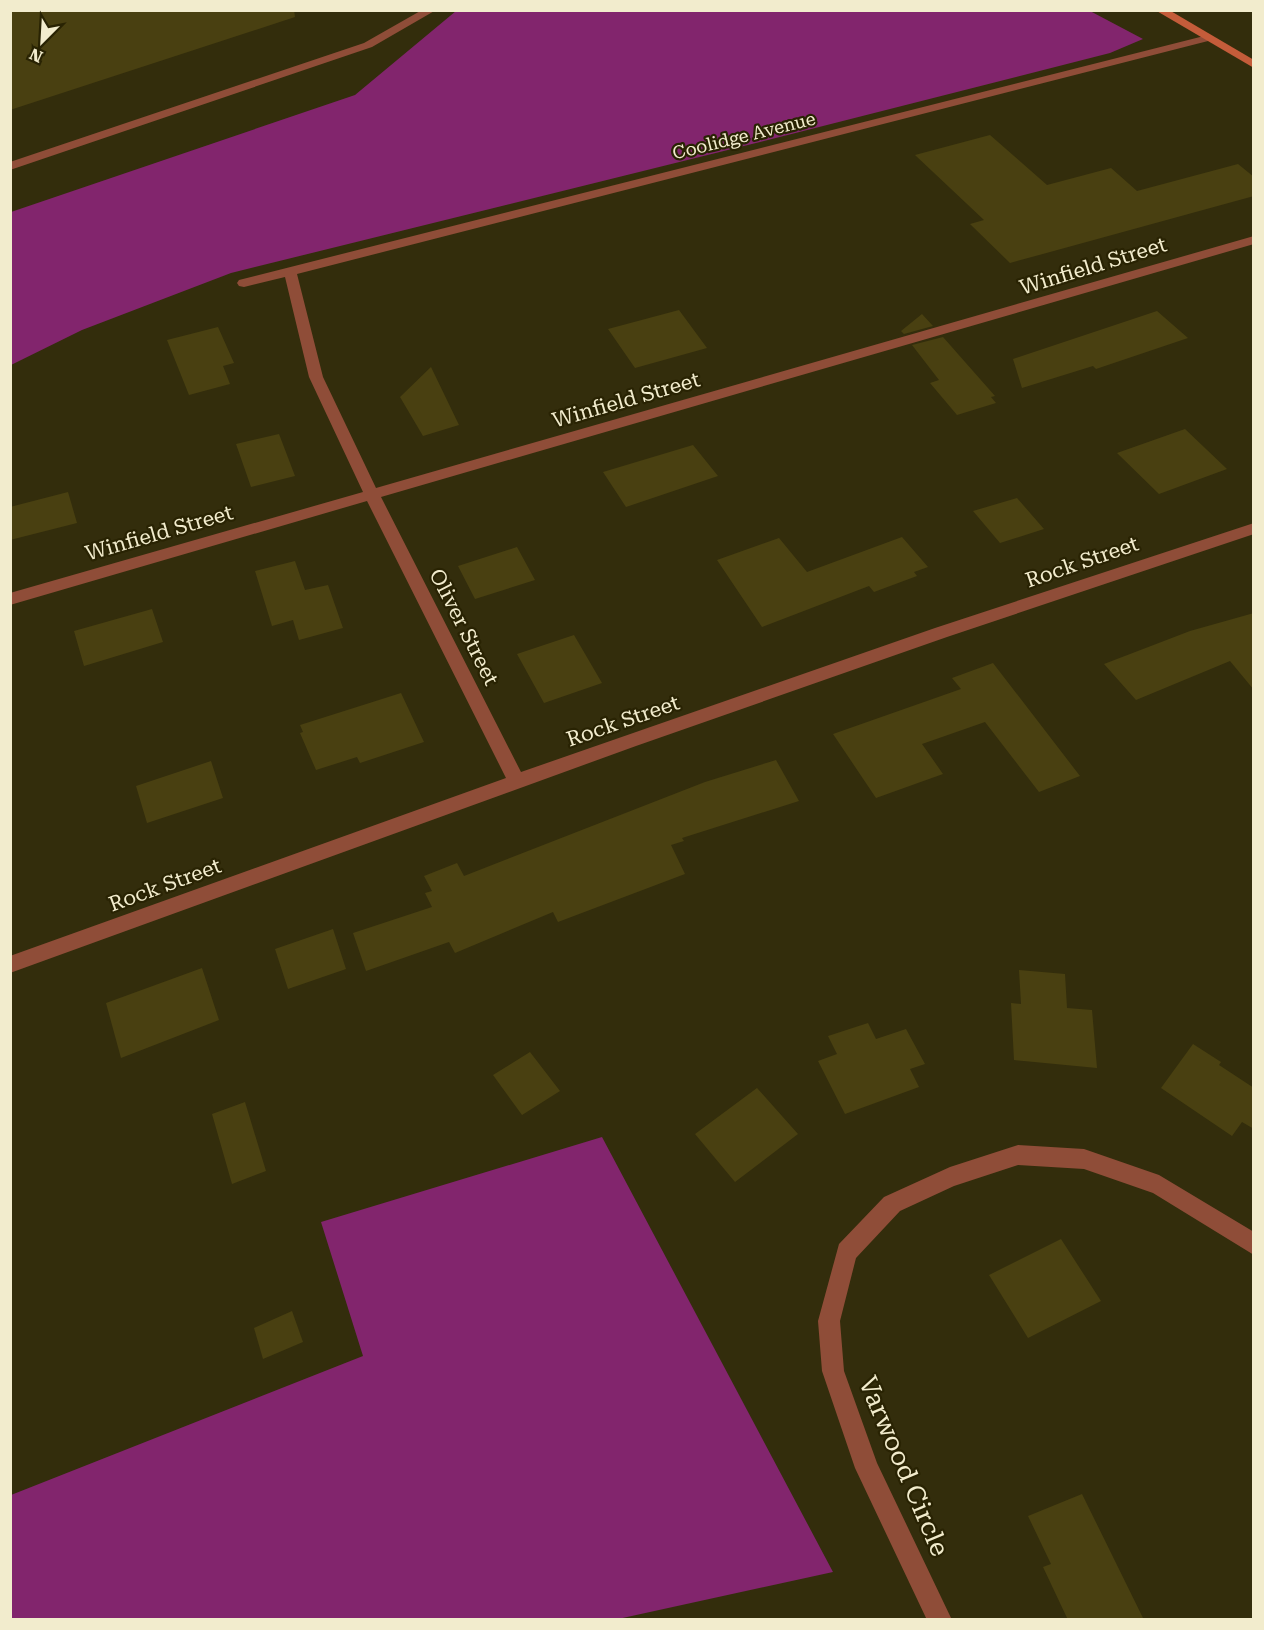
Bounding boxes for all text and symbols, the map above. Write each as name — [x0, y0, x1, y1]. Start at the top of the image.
north arrow — [12, 12, 72, 72]
text: N — [27, 44, 46, 66]
street label: Coolidge Avenue — [670, 108, 818, 163]
street label: Winfield Street — [1017, 232, 1170, 300]
street label: Winfield Street — [549, 367, 703, 433]
street label: Winfield Street — [82, 500, 236, 566]
street label: Rock Street — [1022, 531, 1142, 593]
street label: Oliver Street — [424, 565, 504, 689]
street label: Rock Street — [563, 690, 683, 752]
street label: Rock Street — [106, 854, 225, 916]
street label: Varwood Circle — [853, 1372, 955, 1560]

